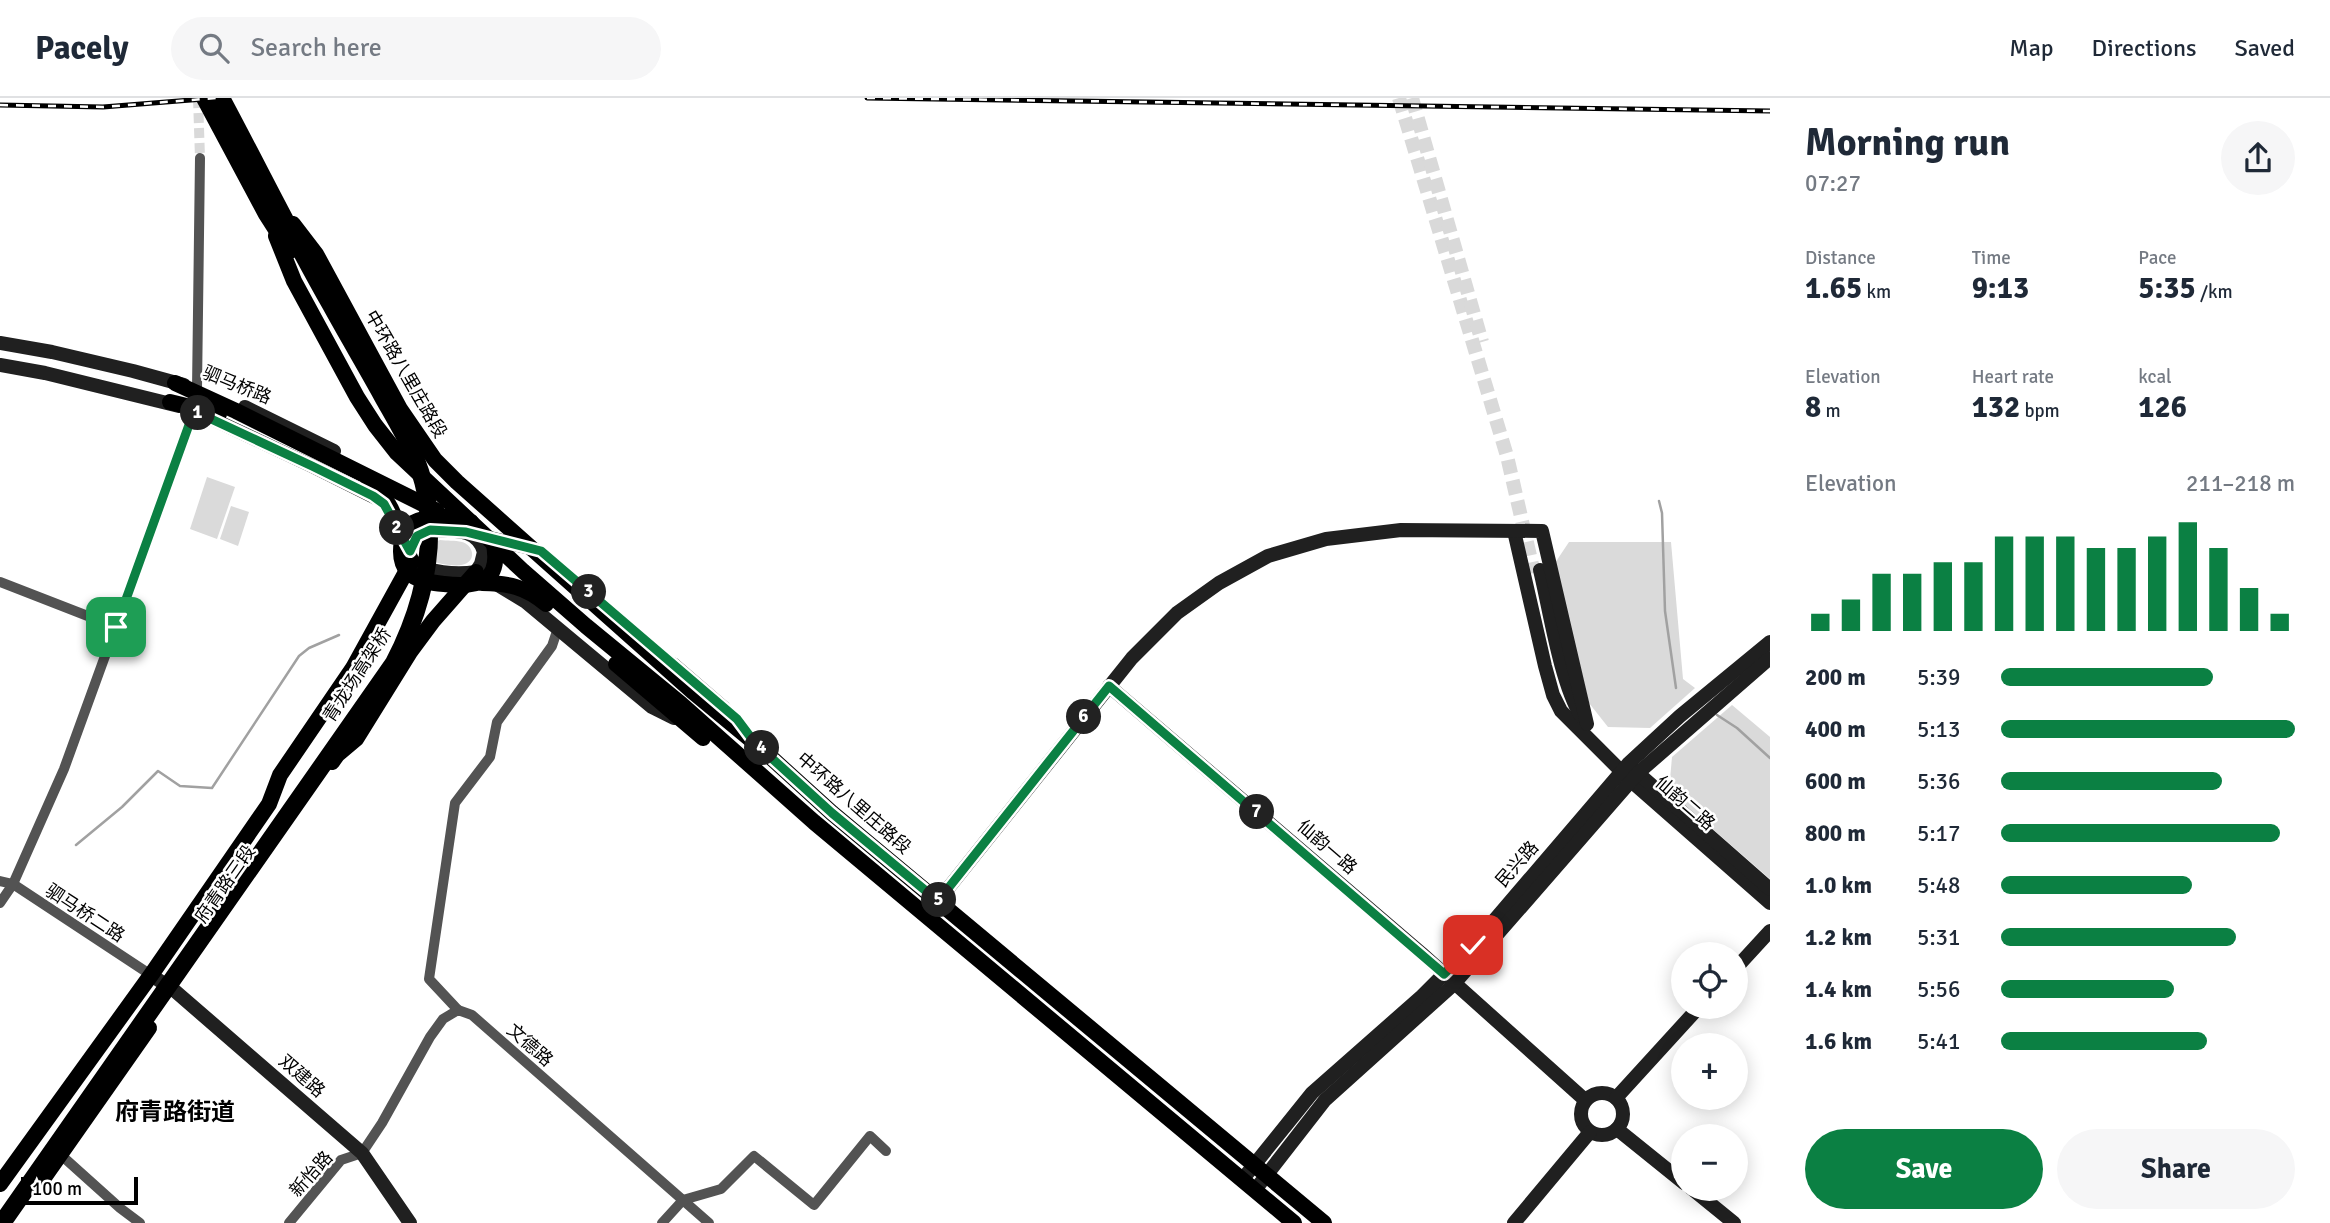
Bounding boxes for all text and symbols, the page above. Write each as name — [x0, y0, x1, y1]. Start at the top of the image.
search box — [171, 17, 661, 80]
text: Pacely — [35, 28, 129, 69]
icon: search — [195, 29, 233, 67]
text: Search here — [251, 32, 382, 64]
text: Map — [2009, 33, 2054, 63]
text: Directions — [2092, 33, 2197, 63]
text: Saved — [2235, 33, 2295, 63]
text: Morning run — [1805, 119, 2010, 166]
button: share — [2221, 121, 2295, 195]
text: 07:27 — [1805, 169, 1861, 198]
text: Distance — [1805, 246, 1876, 270]
text: Time — [1972, 246, 2011, 270]
text: Pace — [2138, 246, 2177, 270]
text: 1.65 — [1805, 270, 1862, 307]
text: 9:13 — [1972, 270, 2029, 307]
text: 5:35 — [2138, 270, 2196, 307]
text: km — [1862, 280, 1891, 304]
text: /km — [2196, 280, 2233, 304]
street label: 中环路八里庄路段 — [360, 306, 452, 442]
street label: 驷马桥路 — [200, 361, 274, 409]
text: Elevation — [1805, 365, 1881, 389]
text: Heart rate — [1972, 365, 2054, 389]
text: kcal — [2138, 365, 2172, 389]
text: 8 — [1805, 389, 1821, 426]
text: 132 — [1972, 389, 2020, 426]
text: 126 — [2138, 389, 2187, 426]
pin: 1 — [180, 396, 216, 430]
text: m — [1821, 399, 1841, 423]
text: bpm — [2020, 399, 2060, 423]
text: 1 — [192, 400, 203, 424]
text: Elevation — [1805, 469, 1897, 498]
text: 211–218 m — [2186, 469, 2295, 498]
pin: 2 — [380, 510, 414, 546]
text: 2 — [391, 515, 402, 539]
pin: 3 — [572, 574, 606, 610]
text: 3 — [583, 579, 594, 603]
pin — [86, 597, 146, 657]
icon: arrive — [97, 608, 135, 646]
street label: 青龙场高架桥 — [318, 624, 396, 726]
text: 200 m — [1805, 663, 1866, 692]
text: 5:39 — [1917, 663, 1960, 692]
pin: 6 — [1066, 700, 1102, 734]
text: 6 — [1078, 704, 1089, 728]
text: 400 m — [1805, 715, 1866, 744]
text: 5:13 — [1917, 715, 1960, 744]
pin: 4 — [744, 730, 780, 766]
text: 4 — [756, 735, 767, 759]
street label: 中环路八里庄路段 — [792, 747, 916, 859]
text: 600 m — [1805, 767, 1866, 796]
text: 5:36 — [1917, 767, 1960, 796]
street label: 仙韵二路 — [1651, 771, 1719, 835]
pin: 7 — [1240, 794, 1274, 830]
text: 7 — [1251, 799, 1262, 823]
street label: 仙韵一路 — [1293, 815, 1361, 879]
text: 800 m — [1805, 819, 1866, 848]
text: 5:17 — [1917, 819, 1960, 848]
street label: 民兴路 — [1491, 836, 1543, 892]
street label: 府青路三段 — [190, 841, 260, 927]
text: 1.0 km — [1805, 871, 1872, 900]
text: 5:48 — [1917, 871, 1960, 900]
street label: 驷马桥二路 — [41, 879, 129, 947]
pin: 5 — [922, 882, 956, 918]
text: 5 — [933, 887, 944, 911]
pin — [1443, 915, 1503, 975]
text: 1.2 km — [1805, 923, 1872, 952]
text: 5:31 — [1917, 923, 1960, 952]
icon: check — [1454, 926, 1492, 964]
map controls — [1671, 942, 1748, 1201]
button: locate — [1671, 942, 1748, 1019]
text: 1.4 km — [1805, 975, 1872, 1004]
text: 5:56 — [1917, 975, 1960, 1004]
street label: 文德路 — [502, 1019, 558, 1071]
text: 1.6 km — [1805, 1027, 1872, 1056]
text: 5:41 — [1917, 1027, 1960, 1056]
button: + — [1671, 1033, 1748, 1110]
street label: 双建路 — [274, 1050, 330, 1102]
district label: 府青路街道 — [115, 1097, 235, 1127]
button: − — [1671, 1124, 1748, 1201]
button: Save — [1805, 1129, 2043, 1209]
button: Share — [2057, 1129, 2295, 1209]
street label: 新怡路 — [285, 1147, 337, 1201]
scale bar — [21, 1174, 138, 1206]
text: 100 m — [32, 1177, 82, 1201]

